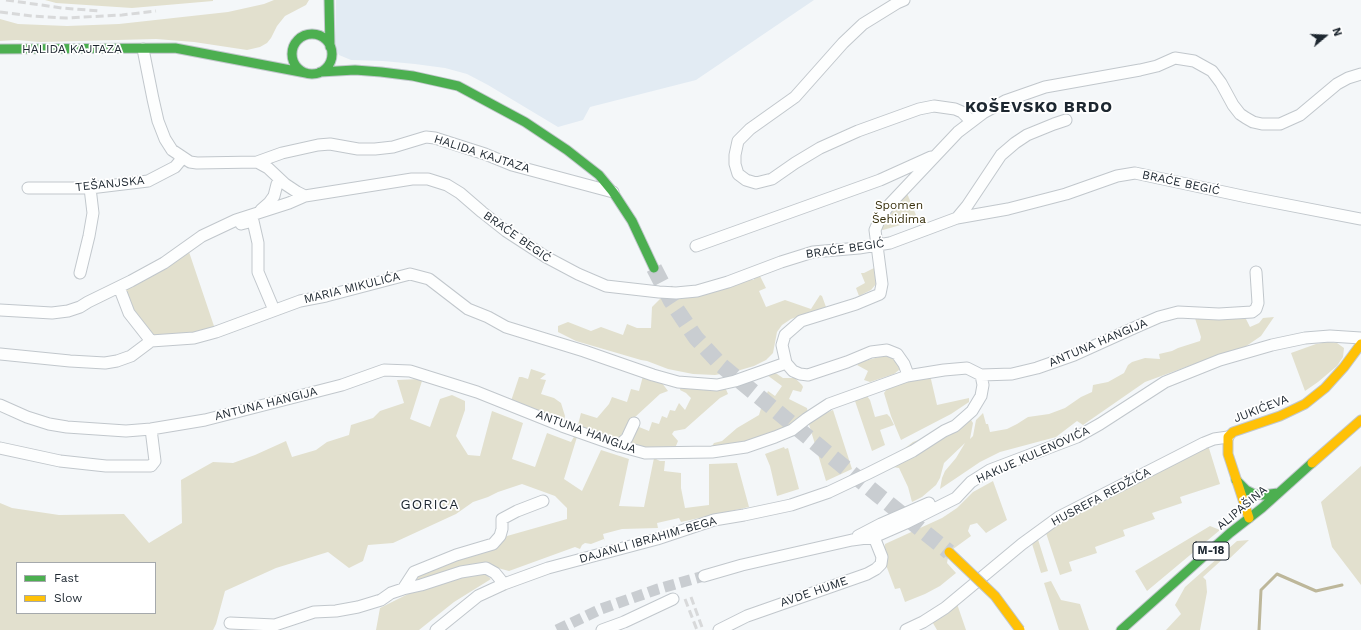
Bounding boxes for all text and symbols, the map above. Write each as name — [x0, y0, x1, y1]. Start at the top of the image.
north arrow — [1305, 16, 1345, 56]
text: N — [1329, 26, 1344, 38]
street label: HALIDA KAJTAZA — [22, 42, 122, 56]
district label: KOŠEVSKO BRDO — [965, 97, 1113, 117]
street label: HALIDA KAJTAZA — [432, 132, 532, 176]
street label: BRAĆE BEGIĆ — [1141, 168, 1221, 198]
street label: TEŠANJSKA — [75, 173, 145, 195]
park label: Spomen Šehidima — [872, 198, 926, 226]
street label: BRAĆE BEGIĆ — [480, 208, 554, 266]
street label: BRAĆE BEGIĆ — [805, 236, 885, 262]
street label: MARIA MIKULIĆA — [302, 269, 402, 307]
street label: ANTUNA HANGIJA — [1047, 316, 1149, 370]
street label: ANTUNA HANGIJA — [213, 384, 319, 424]
street label: JUKIĆEVA — [1232, 392, 1290, 426]
street label: ANTUNA HANGIJA — [534, 407, 638, 457]
street label: HAKIJE KULENOVIĆA — [974, 423, 1092, 487]
street label: HUSREFA REDŽIĆA — [1049, 465, 1153, 529]
street label: ALIPAŠINA — [1214, 483, 1270, 533]
district label: GORICA — [401, 497, 459, 513]
street label: DAJANLI IBRAHIM-BEGA — [578, 513, 718, 567]
road number: M-18 — [1193, 542, 1229, 560]
legend — [16, 562, 156, 614]
text: Fast — [54, 571, 79, 585]
street label: AVDE HUME — [778, 574, 850, 610]
text: Slow — [54, 591, 82, 605]

